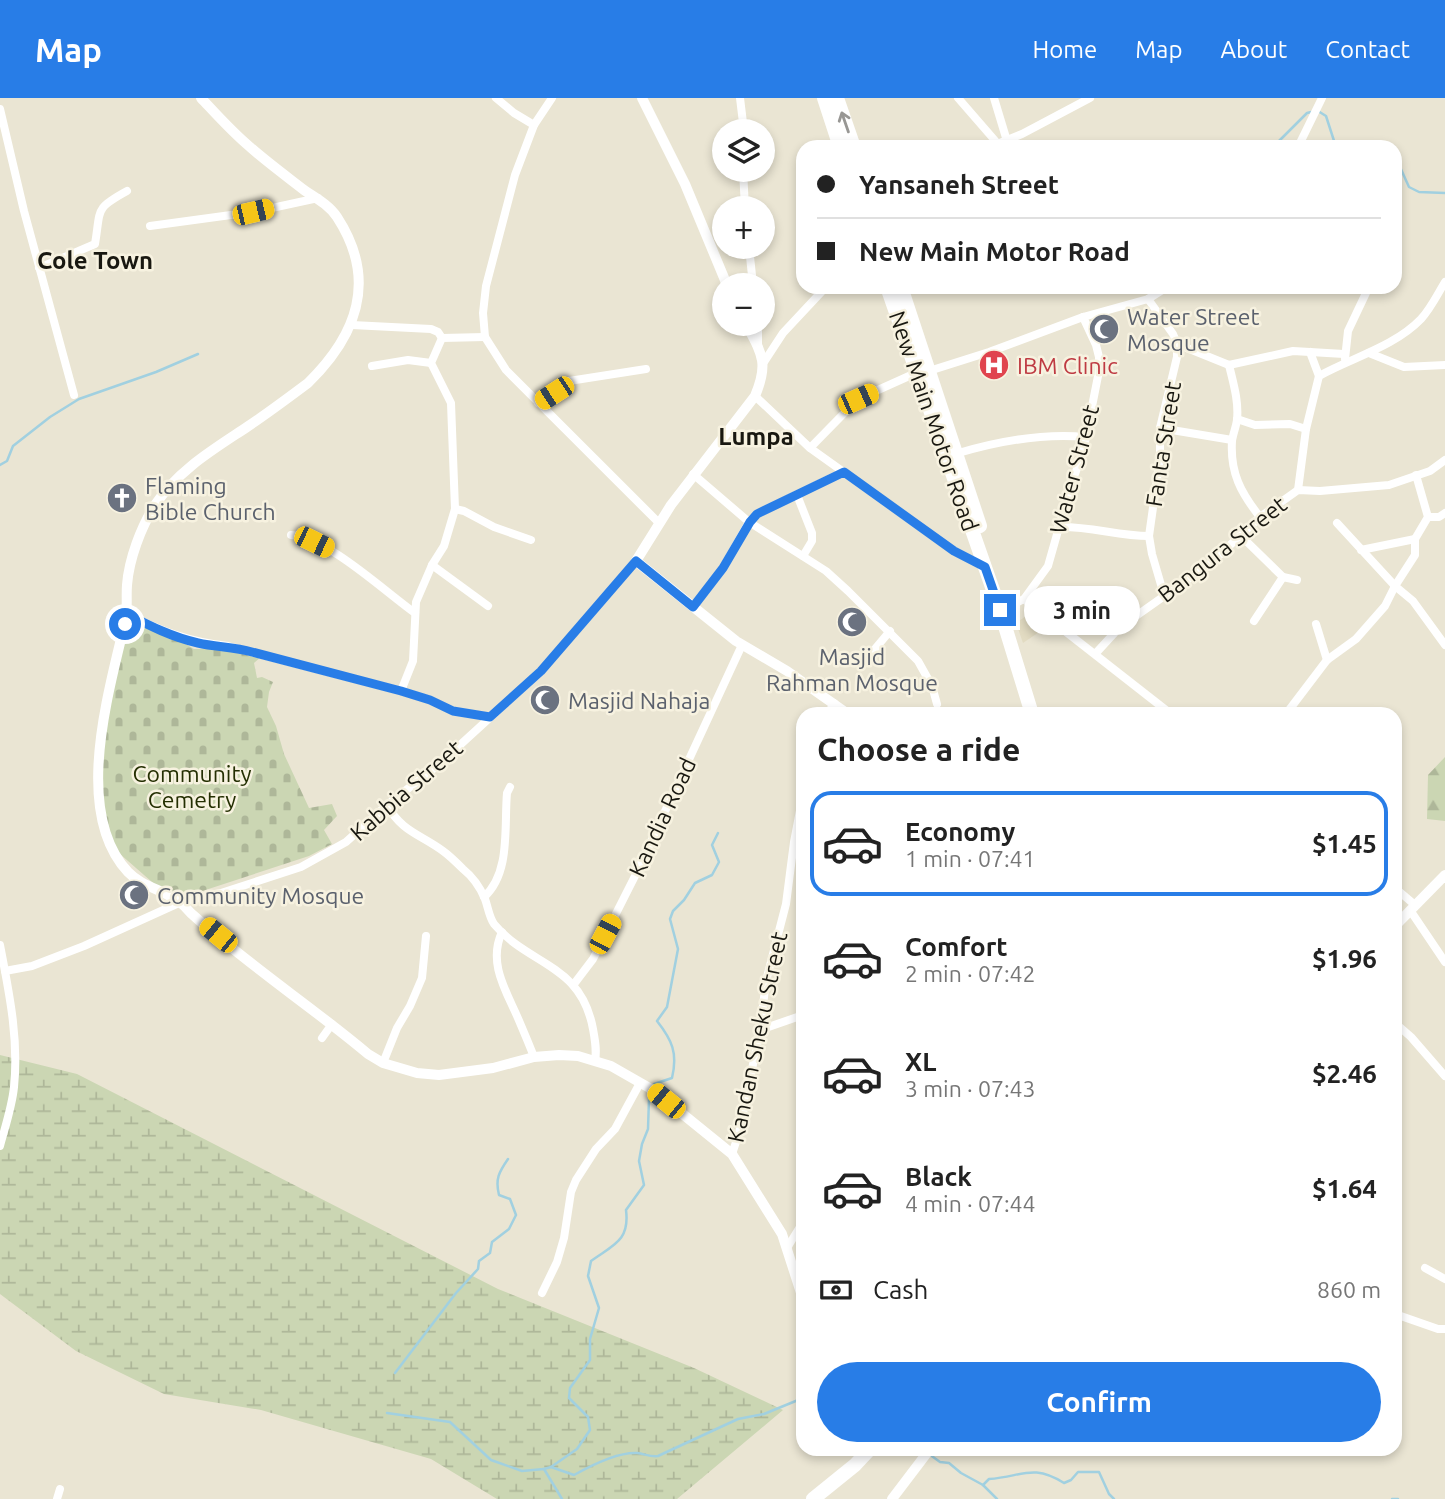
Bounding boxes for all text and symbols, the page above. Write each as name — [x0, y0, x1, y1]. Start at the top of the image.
text: Map — [35, 31, 102, 68]
text: Home — [1032, 36, 1097, 63]
text: Map — [1135, 36, 1182, 63]
text: About — [1220, 36, 1287, 63]
text: Contact — [1325, 36, 1410, 63]
one-way arrow — [838, 112, 850, 134]
map controls — [712, 119, 775, 336]
button: layers — [712, 119, 775, 182]
text: Yansaneh Street — [859, 170, 1059, 199]
button: + — [712, 196, 775, 259]
car — [231, 197, 276, 227]
text: New Main Motor Road — [859, 237, 1130, 266]
district label: Cole Town — [37, 247, 153, 274]
button: − — [712, 273, 775, 336]
place label: Water Street Mosque — [1127, 304, 1260, 355]
street label: New Main Motor Road — [885, 308, 983, 534]
mosque icon: Water Street Mosque — [1087, 312, 1121, 346]
hospital icon: IBM Clinic — [977, 348, 1011, 382]
place label: IBM Clinic — [1017, 353, 1118, 378]
car — [531, 373, 578, 413]
street label: Fanta Street — [1141, 380, 1185, 508]
car — [835, 381, 882, 417]
street label: Water Street — [1045, 402, 1103, 536]
district label: Lumpa — [718, 423, 794, 450]
place label: Flaming Bible Church — [145, 473, 276, 524]
church icon: Flaming Bible Church — [105, 481, 139, 515]
street label: Bangura Street — [1153, 491, 1291, 607]
car — [291, 523, 338, 561]
callout: 3 min — [1024, 586, 1140, 634]
route end — [984, 594, 1016, 626]
text: 3 min — [1053, 598, 1111, 623]
mosque icon: Masjid Rahman Mosque — [835, 605, 869, 639]
route start — [109, 608, 141, 640]
place label: Masjid Rahman Mosque — [766, 644, 938, 695]
mosque icon: Masjid Nahaja — [528, 683, 562, 717]
place label: Masjid Nahaja — [568, 688, 710, 713]
text: Choose a ride — [817, 731, 1020, 767]
street label: Kabbia Street — [345, 735, 467, 845]
street label: Kandia Road — [624, 754, 700, 880]
park label: Community Cemetry — [132, 761, 252, 812]
icon: car — [821, 812, 884, 875]
text: Economy — [905, 817, 1015, 846]
text: $1.45 — [1312, 829, 1377, 858]
text: 1 min · 07:41 — [905, 846, 1036, 871]
mosque icon: Community Mosque — [117, 878, 151, 912]
place label: Community Mosque — [157, 883, 364, 908]
car — [586, 911, 625, 957]
car — [196, 914, 241, 956]
icon: car — [821, 927, 884, 990]
street label: Kandan Sheku Street — [722, 929, 792, 1145]
text: Comfort — [905, 932, 1008, 961]
text: $1.96 — [1312, 944, 1377, 973]
text: 2 min · 07:42 — [905, 961, 1036, 986]
icon: car — [821, 1042, 884, 1105]
text: XL — [905, 1047, 936, 1076]
text: $2.46 — [1312, 1059, 1377, 1088]
text: 3 min · 07:43 — [905, 1076, 1036, 1101]
car — [644, 1080, 689, 1122]
icon: car — [821, 1157, 884, 1220]
text: Black — [905, 1162, 972, 1191]
text: $1.64 — [1312, 1174, 1377, 1203]
text: 4 min · 07:44 — [905, 1191, 1036, 1216]
icon: cash — [817, 1271, 855, 1309]
text: Cash — [873, 1275, 928, 1304]
text: 860 m — [1317, 1277, 1381, 1302]
button: Confirm — [817, 1362, 1381, 1442]

